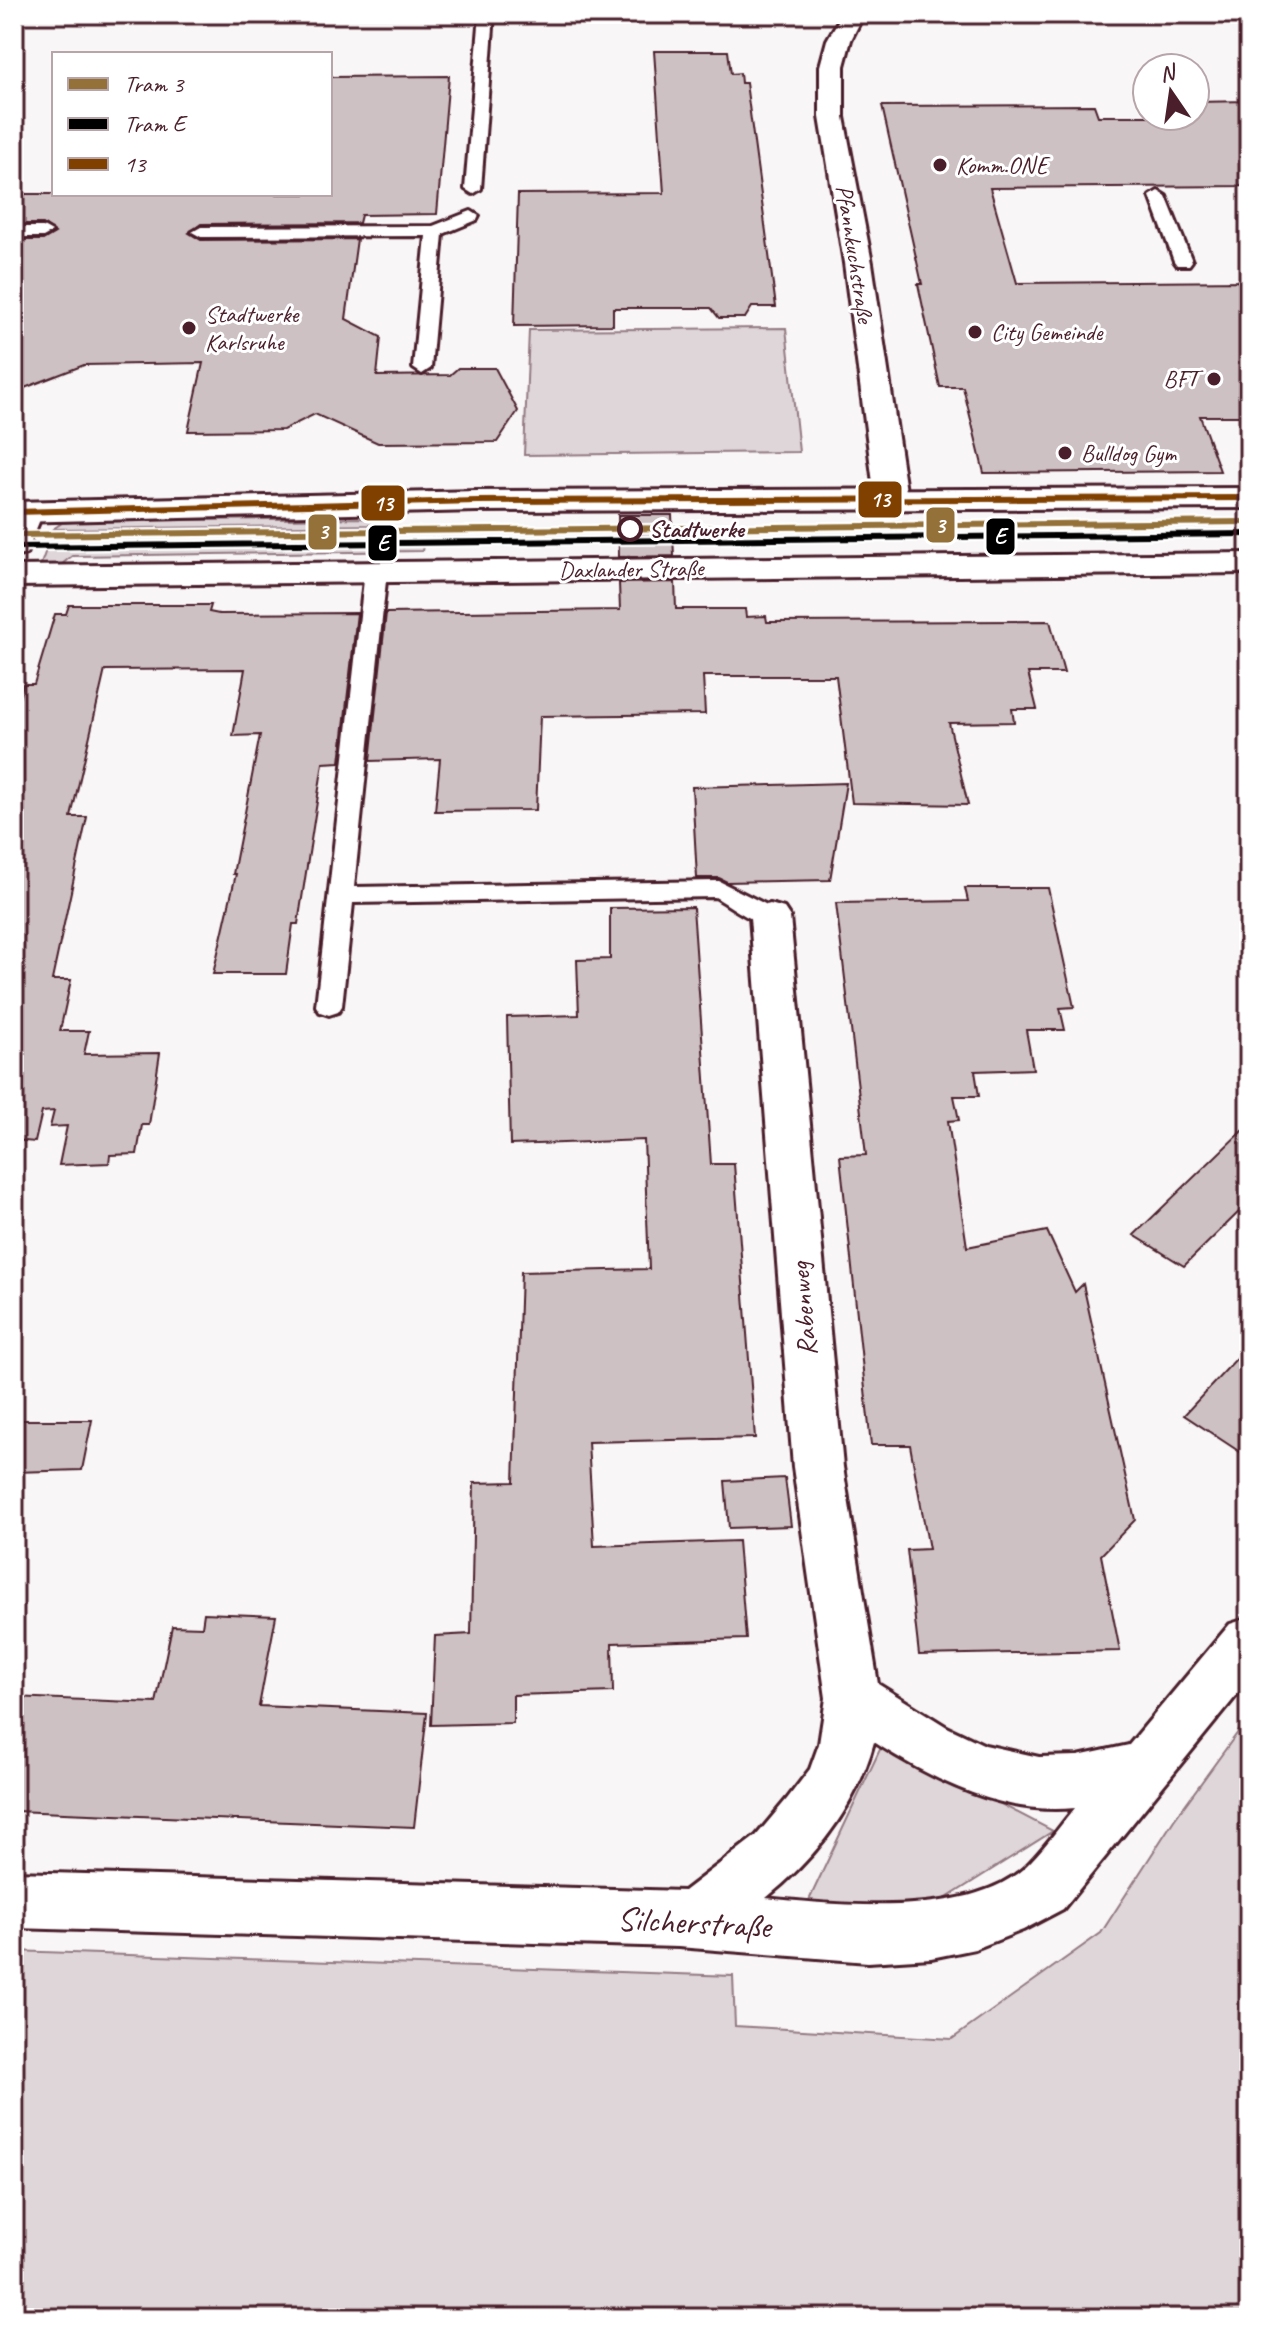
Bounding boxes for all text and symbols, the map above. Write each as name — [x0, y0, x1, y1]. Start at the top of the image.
legend — [52, 52, 332, 196]
north arrow — [1131, 52, 1211, 132]
text: N — [1157, 58, 1180, 89]
text: Tram 3 — [124, 69, 186, 99]
text: Tram E — [124, 109, 189, 139]
text: 13 — [124, 149, 148, 179]
place label: Komm.ONE — [956, 150, 1050, 180]
marker: Komm.ONE — [931, 156, 949, 174]
street label: Pfannkuchstraße — [829, 183, 881, 327]
place label: Stadtwerke Karlsruhe — [205, 299, 301, 357]
place label: City Gemeinde — [991, 317, 1104, 347]
marker: Stadtwerke Karlsruhe — [180, 319, 198, 337]
marker: City Gemeinde — [966, 323, 984, 341]
place label: BFT — [1164, 364, 1204, 394]
marker: BFT — [1205, 370, 1223, 388]
place label: Bulldog Gym — [1081, 438, 1177, 468]
marker: Bulldog Gym — [1056, 444, 1074, 462]
line badge: 13 — [857, 480, 903, 519]
line badge: 13 — [360, 484, 406, 522]
text: 13 — [870, 486, 892, 514]
text: 13 — [373, 490, 395, 518]
line badge: 3 — [925, 506, 956, 544]
text: 3 — [935, 512, 947, 540]
line badge: 3 — [307, 513, 338, 551]
place label: Stadtwerke — [649, 514, 746, 544]
marker: Stadtwerke — [618, 517, 642, 541]
line badge: E — [985, 517, 1016, 556]
text: 3 — [318, 518, 330, 546]
text: E — [994, 523, 1009, 551]
line badge: E — [367, 524, 398, 562]
text: E — [377, 530, 392, 558]
street label: Daxlander Straße — [558, 553, 706, 585]
street label: Rabenweg — [781, 1259, 825, 1358]
street label: Silcherstraße — [616, 1897, 775, 1948]

